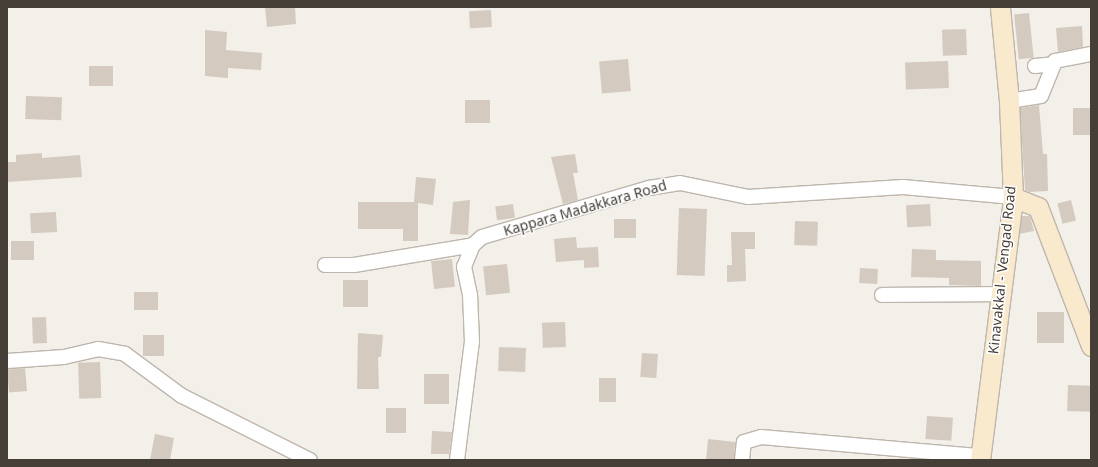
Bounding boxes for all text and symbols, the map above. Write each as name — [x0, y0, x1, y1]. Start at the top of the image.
street label: Kappara Madakkara Road — [501, 177, 669, 239]
street label: Kinavakkal - Vengad Road — [985, 185, 1019, 355]

